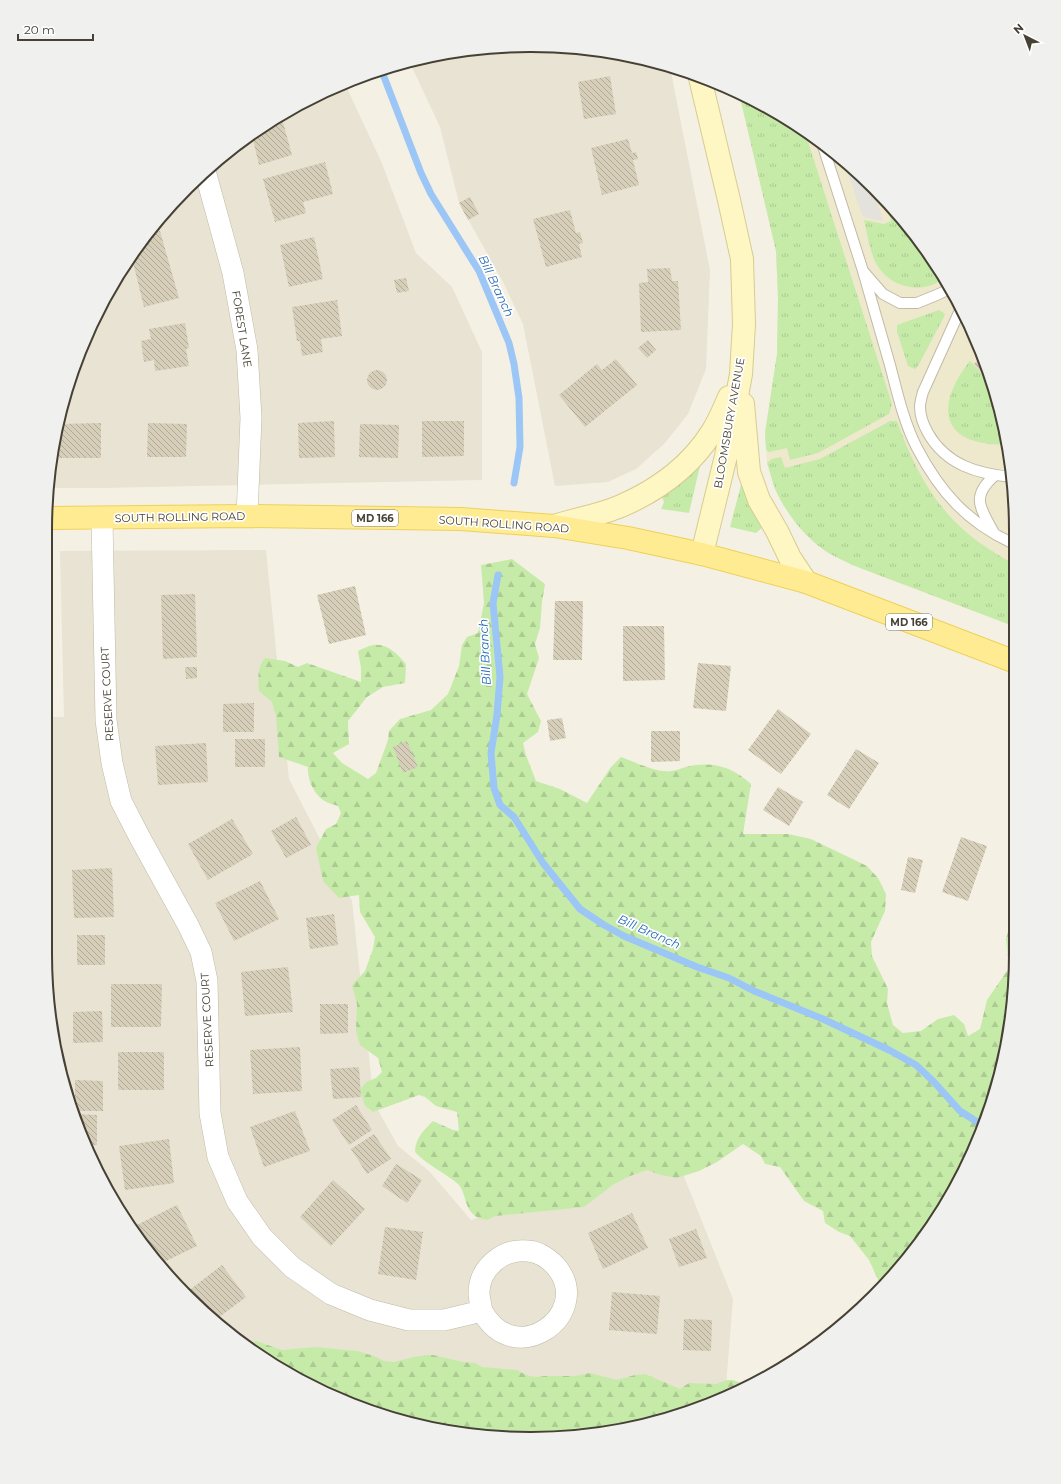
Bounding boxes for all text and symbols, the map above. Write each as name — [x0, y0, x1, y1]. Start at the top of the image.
scale bar — [18, 16, 93, 42]
north arrow — [1005, 16, 1045, 56]
text: N — [1010, 20, 1026, 37]
text: 20 m — [24, 22, 55, 37]
water label: Bill Branch — [476, 252, 517, 319]
street label: FOREST LANE — [229, 289, 255, 369]
street label: BLOOMSBURY AVENUE — [711, 357, 747, 489]
street label: SOUTH ROLLING ROAD — [115, 509, 245, 525]
road number: MD 166 — [352, 510, 398, 526]
street label: SOUTH ROLLING ROAD — [438, 512, 570, 536]
road number: MD 166 — [886, 614, 932, 630]
water label: Bill Branch — [475, 618, 494, 686]
street label: RESERVE COURT — [97, 646, 116, 742]
water label: Bill Branch — [616, 911, 683, 952]
street label: RESERVE COURT — [197, 972, 216, 1068]

